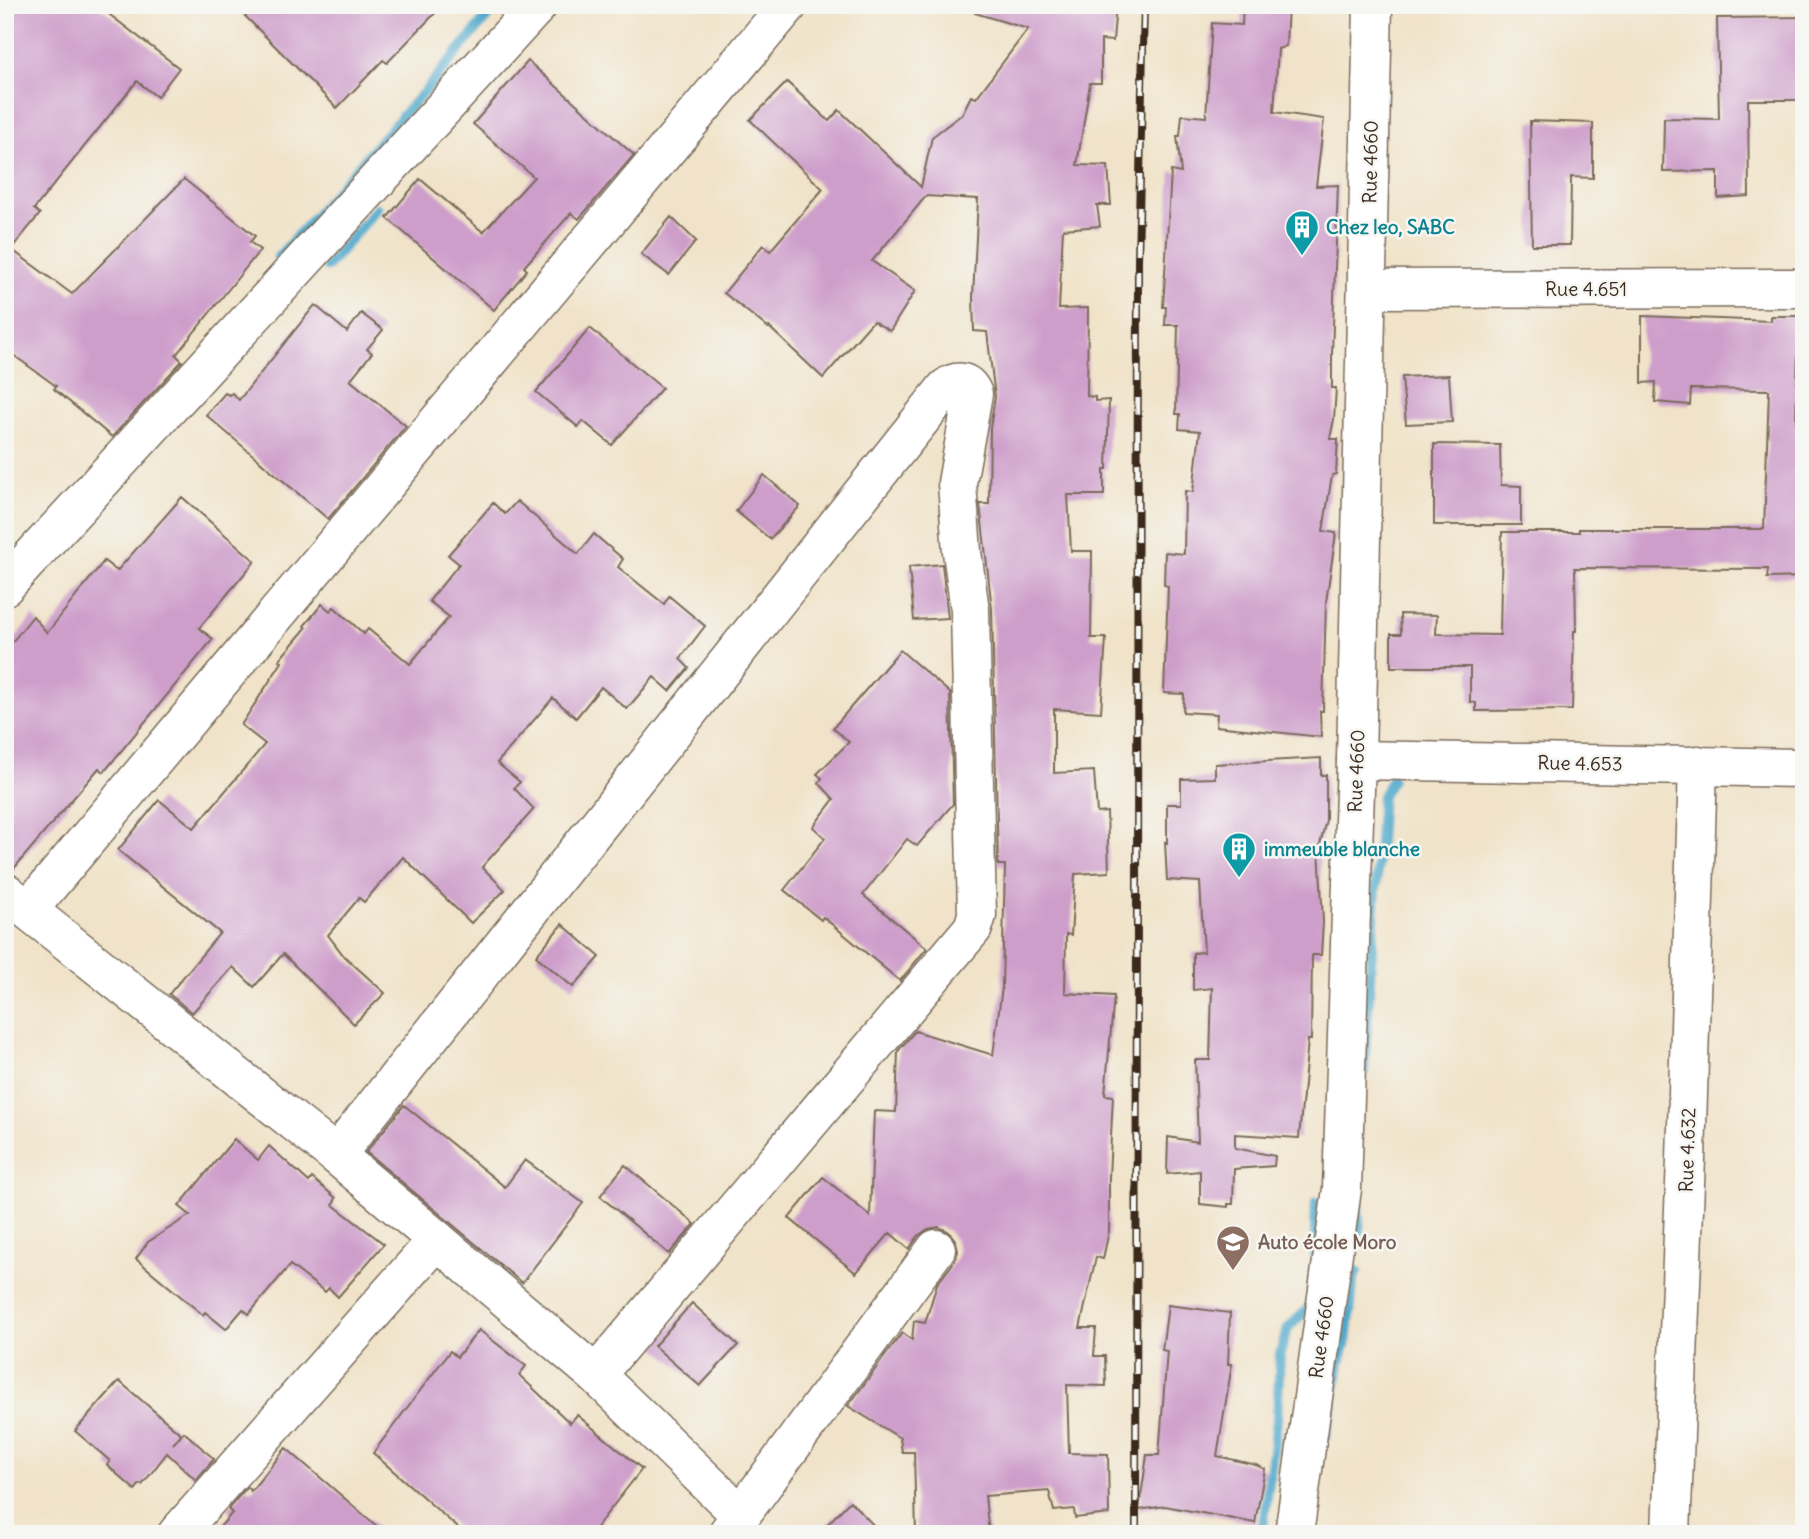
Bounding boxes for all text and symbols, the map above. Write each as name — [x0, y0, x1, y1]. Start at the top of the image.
street label: Rue 4660 — [1357, 120, 1383, 204]
building icon: Chez leo, SABC — [1283, 208, 1321, 257]
place label: Chez leo, SABC — [1326, 215, 1455, 239]
street label: Rue 4.651 — [1545, 277, 1627, 301]
street label: Rue 4660 — [1343, 729, 1369, 813]
street label: Rue 4.653 — [1537, 750, 1623, 776]
building icon: immeuble blanche — [1220, 830, 1258, 879]
place label: immeuble blanche — [1264, 837, 1420, 861]
street label: Rue 4.632 — [1674, 1107, 1700, 1193]
school or university icon: Auto école Moro — [1214, 1223, 1252, 1272]
place label: Auto école Moro — [1258, 1230, 1397, 1254]
street label: Rue 4660 — [1303, 1294, 1339, 1380]

